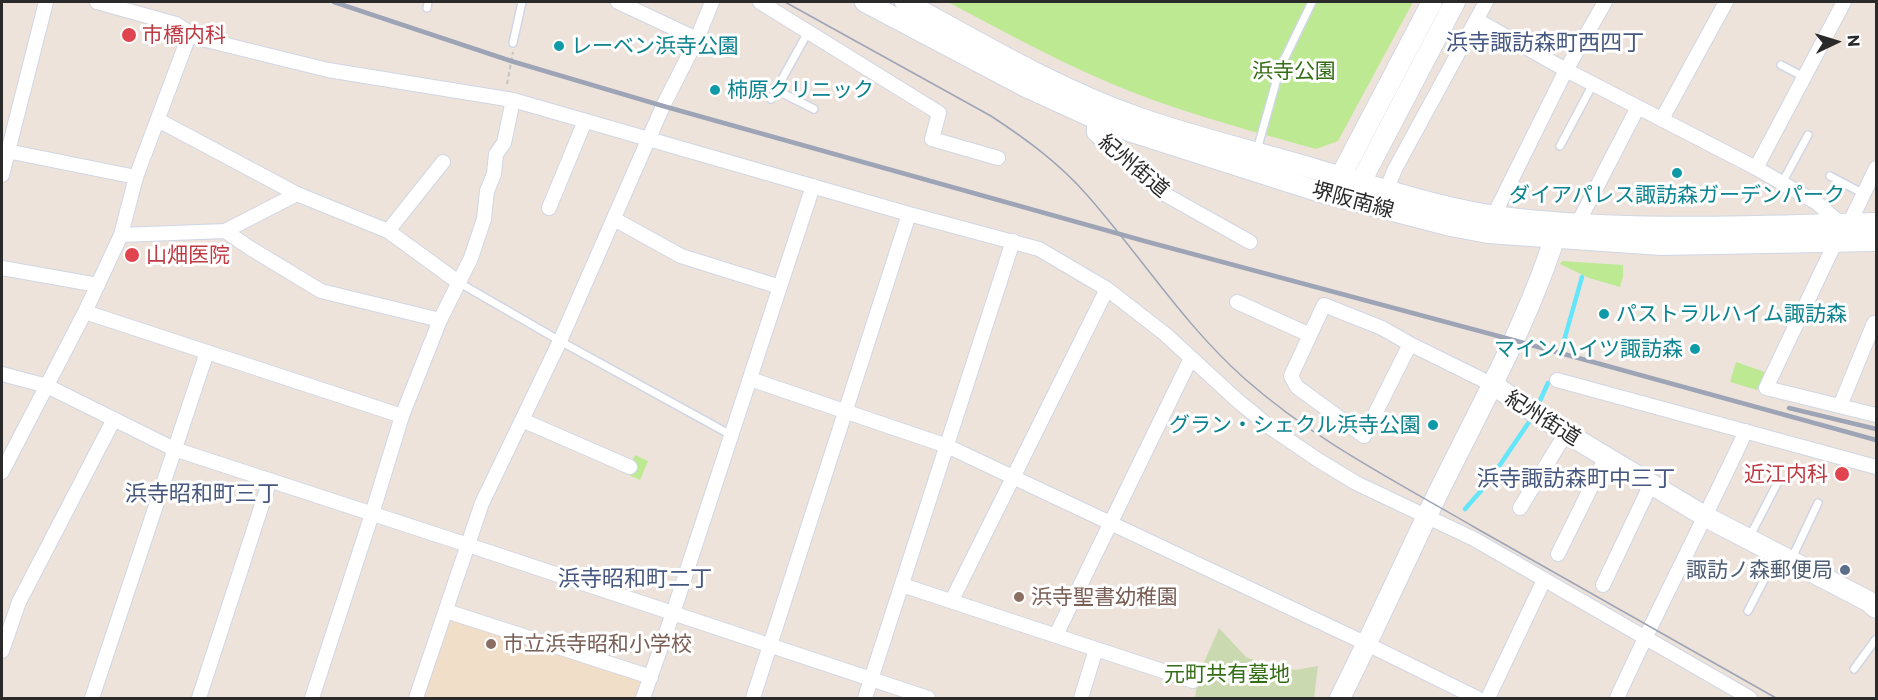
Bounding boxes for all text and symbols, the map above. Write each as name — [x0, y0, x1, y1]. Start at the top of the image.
north arrow — [1806, 12, 1866, 72]
place label: 市橋内科 — [142, 22, 226, 48]
marker: 市橋内科 — [120, 26, 138, 44]
district label: 浜寺諏訪森町西四丁 — [1446, 30, 1644, 56]
place label: レーベン浜寺公園 — [571, 33, 739, 59]
text: N — [1845, 34, 1864, 47]
marker: レーベン浜寺公園 — [552, 39, 566, 53]
park label: 浜寺公園 — [1252, 58, 1336, 84]
place label: 柿原クリニック — [727, 77, 874, 103]
marker: 柿原クリニック — [708, 83, 722, 97]
street label: 紀州街道 — [1094, 129, 1174, 203]
marker: ダイアパレス諏訪森ガーデンパーク — [1670, 166, 1684, 180]
street label: 堺阪南線 — [1309, 177, 1397, 223]
place label: ダイアパレス諏訪森ガーデンパーク — [1509, 182, 1845, 208]
place label: 山畑医院 — [146, 242, 230, 268]
marker: 山畑医院 — [123, 246, 141, 264]
place label: パストラルハイム諏訪森 — [1616, 301, 1847, 327]
marker: パストラルハイム諏訪森 — [1597, 307, 1611, 321]
place label: マインハイツ諏訪森 — [1494, 336, 1683, 362]
marker: マインハイツ諏訪森 — [1688, 342, 1702, 356]
street label: 紀州街道 — [1501, 385, 1585, 451]
place label: グラン・シェクル浜寺公園 — [1169, 412, 1421, 438]
marker: グラン・シェクル浜寺公園 — [1426, 418, 1440, 432]
place label: 近江内科 — [1744, 461, 1828, 487]
marker: 近江内科 — [1833, 465, 1851, 483]
district label: 浜寺諏訪森町中三丁 — [1477, 466, 1675, 492]
district label: 浜寺昭和町三丁 — [125, 481, 279, 507]
place label: 諏訪ノ森郵便局 — [1686, 557, 1833, 583]
marker: 諏訪ノ森郵便局 — [1838, 563, 1852, 577]
district label: 浜寺昭和町二丁 — [558, 566, 712, 592]
place label: 浜寺聖書幼稚園 — [1031, 584, 1178, 610]
marker: 浜寺聖書幼稚園 — [1012, 590, 1026, 604]
place label: 市立浜寺昭和小学校 — [503, 631, 692, 657]
marker: 市立浜寺昭和小学校 — [484, 637, 498, 651]
park label: 元町共有墓地 — [1164, 661, 1290, 687]

